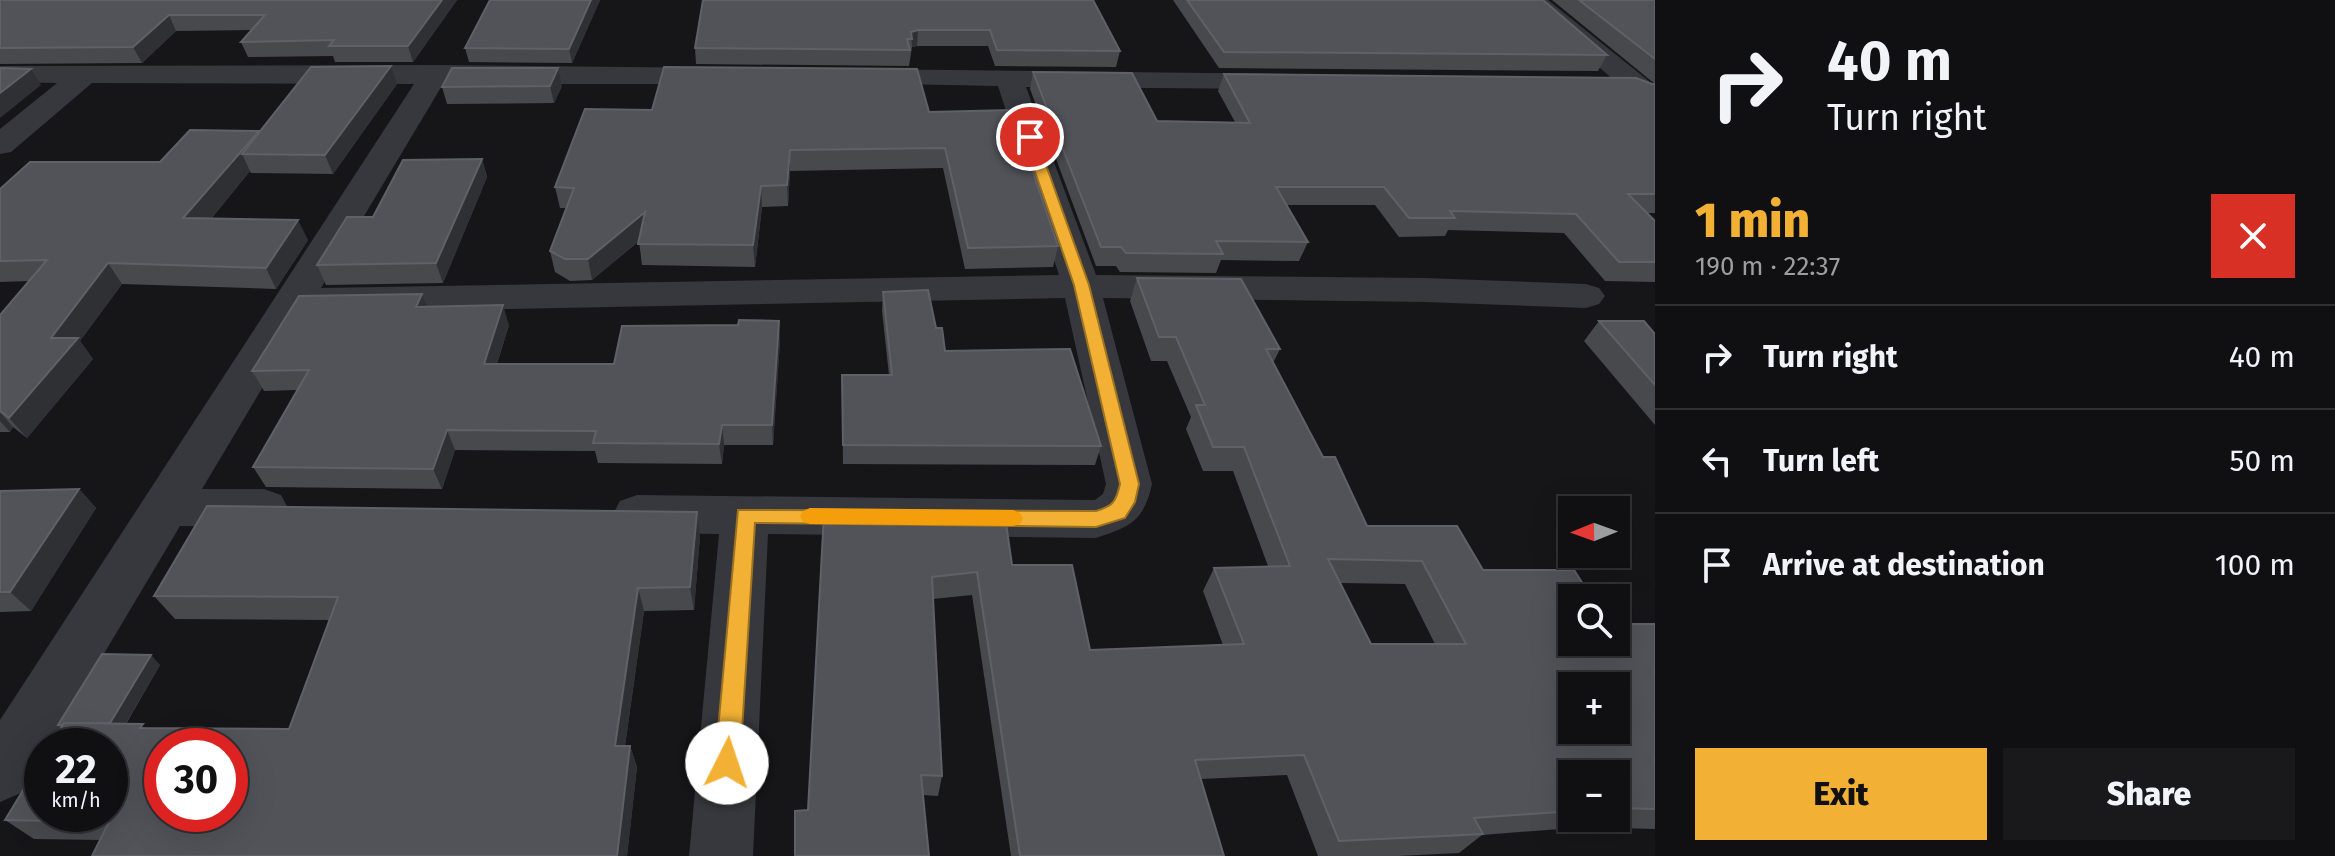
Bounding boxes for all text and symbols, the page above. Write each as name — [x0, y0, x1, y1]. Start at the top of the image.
text: 40 m — [1827, 28, 1952, 95]
icon: right — [1695, 32, 1799, 136]
text: Turn right — [1827, 96, 1987, 140]
pin — [996, 103, 1064, 171]
icon: arrive — [1008, 115, 1052, 159]
text: 1 min — [1695, 192, 1810, 250]
button: close — [2211, 194, 2295, 278]
text: 190 m · 22:37 — [1695, 251, 1840, 282]
icon: right — [1695, 335, 1739, 379]
text: Turn right — [1763, 339, 1898, 375]
text: 40 m — [2229, 339, 2295, 375]
icon: left — [1695, 439, 1739, 483]
text: Turn left — [1763, 443, 1879, 479]
text: 50 m — [2230, 443, 2295, 479]
north arrow — [1558, 496, 1630, 568]
map controls — [1558, 496, 1630, 832]
icon: arrive — [1695, 543, 1739, 587]
text: Arrive at destination — [1763, 547, 2045, 583]
text: 100 m — [2215, 547, 2295, 583]
button: search — [1558, 584, 1630, 656]
button: + — [1558, 672, 1630, 744]
position arrow — [685, 721, 769, 805]
speed limit sign: 30 — [144, 728, 248, 832]
text: 22 — [55, 746, 97, 794]
button: Exit — [1695, 748, 1987, 840]
button: Share — [2003, 748, 2295, 840]
button: − — [1558, 760, 1630, 832]
text: km/h — [51, 788, 101, 812]

